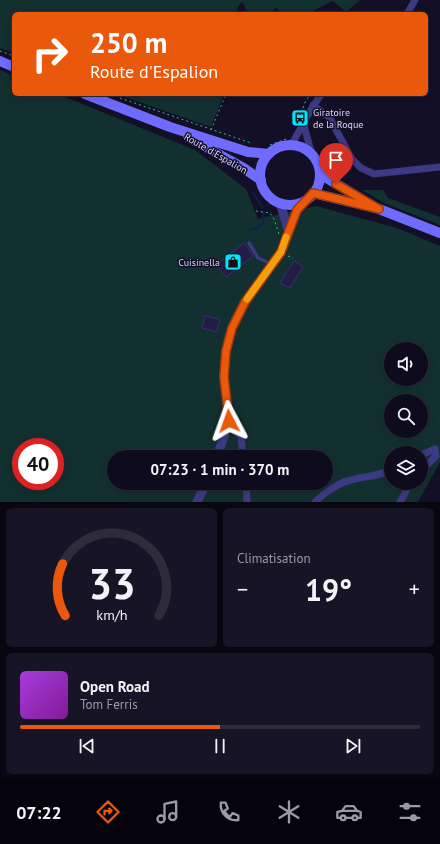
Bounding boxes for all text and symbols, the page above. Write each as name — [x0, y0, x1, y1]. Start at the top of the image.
text: 250 m — [90, 24, 167, 61]
icon: right — [24, 28, 76, 80]
text: Route d'Espalion — [90, 60, 218, 83]
place label: Giratoire de la Roque — [313, 106, 363, 131]
bus stop icon: Giratoire de la Roque — [290, 108, 310, 128]
street label: Route d'Espalion — [182, 130, 250, 177]
pin — [319, 143, 353, 184]
icon: arrive — [325, 149, 347, 171]
shop icon: Cuisinella — [223, 252, 243, 272]
place label: Cuisinella — [178, 256, 220, 269]
map controls — [384, 342, 428, 490]
button: sound — [384, 342, 428, 386]
button: search — [384, 394, 428, 438]
position arrow — [208, 400, 250, 442]
speed limit sign: 40 — [12, 438, 64, 490]
button: layers — [384, 446, 428, 490]
text: 07:23 · 1 min · 370 m — [151, 460, 289, 479]
text: Climatisation — [237, 550, 311, 567]
text: 33 — [88, 556, 135, 609]
text: 19° — [305, 570, 352, 609]
text: − — [237, 575, 248, 603]
text: + — [409, 575, 420, 603]
text: km/h — [96, 604, 127, 623]
text: Open Road — [80, 677, 150, 696]
text: Tom Ferris — [80, 696, 138, 713]
icon: previous — [76, 735, 98, 757]
icon: pause — [209, 735, 231, 757]
icon: next — [342, 735, 364, 757]
icon: directions — [94, 798, 122, 826]
icon: music — [154, 798, 182, 826]
icon: phone — [215, 798, 243, 826]
icon: climate — [275, 798, 303, 826]
icon: car — [335, 798, 363, 826]
icon: filters — [396, 798, 424, 826]
text: 07:22 — [16, 801, 62, 824]

